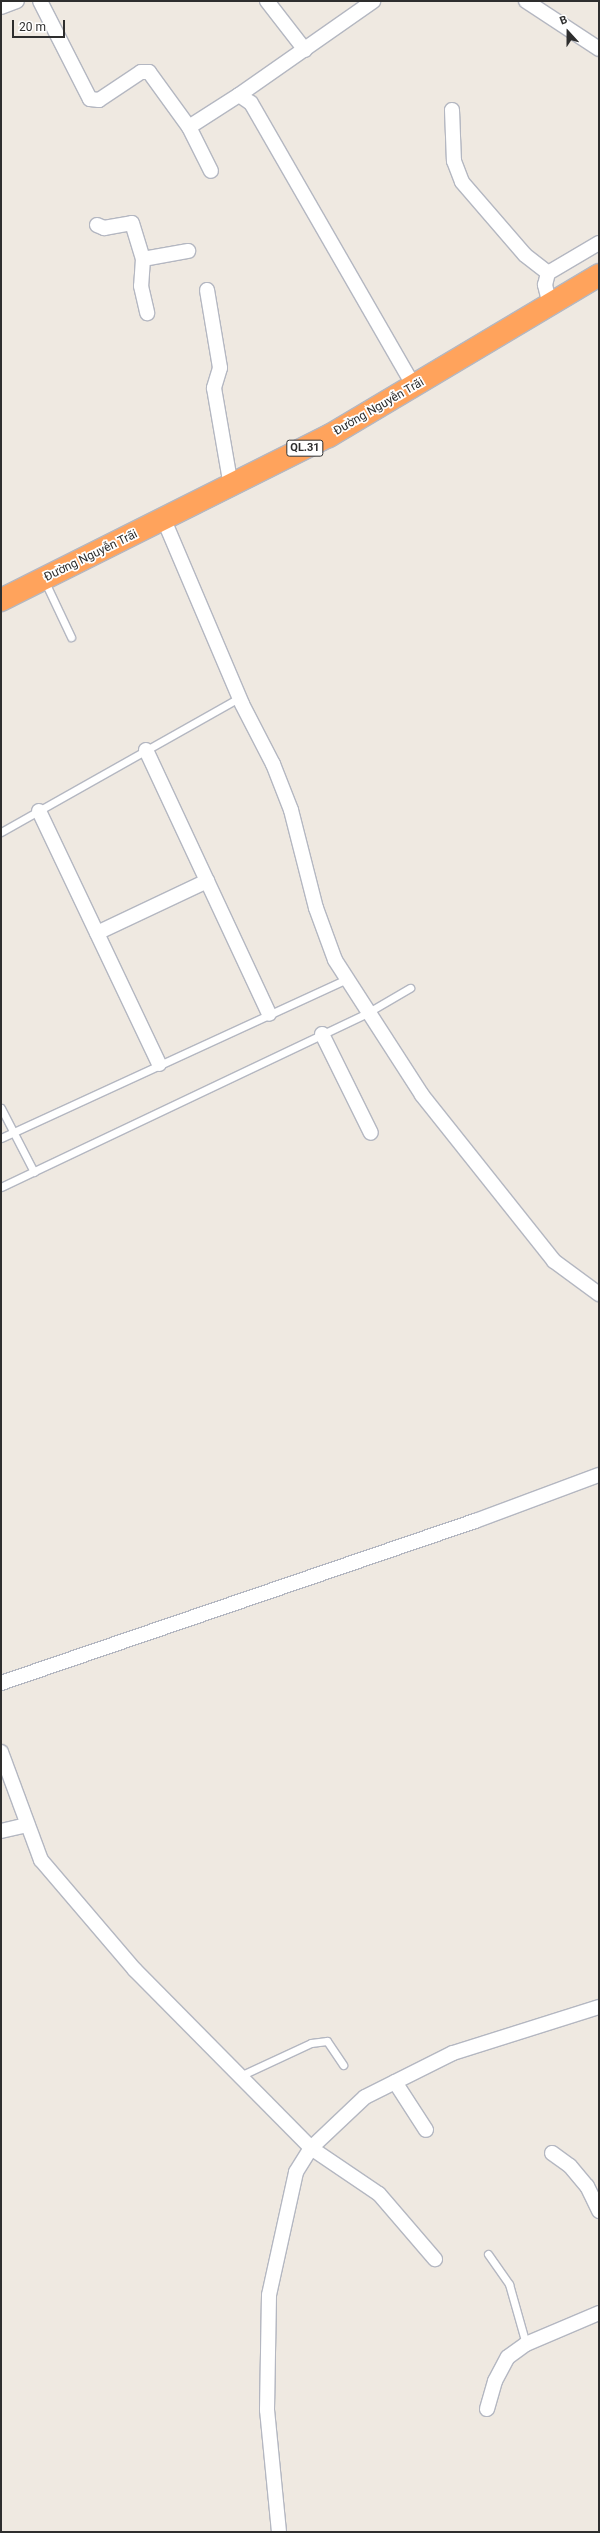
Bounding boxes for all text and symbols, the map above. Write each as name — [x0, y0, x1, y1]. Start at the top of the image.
scale bar — [14, 12, 67, 38]
north arrow — [548, 12, 588, 52]
text: B — [558, 13, 569, 28]
text: 20 m — [19, 20, 46, 34]
street label: Đường Nguyễn Trãi — [331, 375, 427, 439]
road number: QL.31 — [286, 439, 324, 457]
street label: Đường Nguyễn Trãi — [42, 527, 140, 585]

